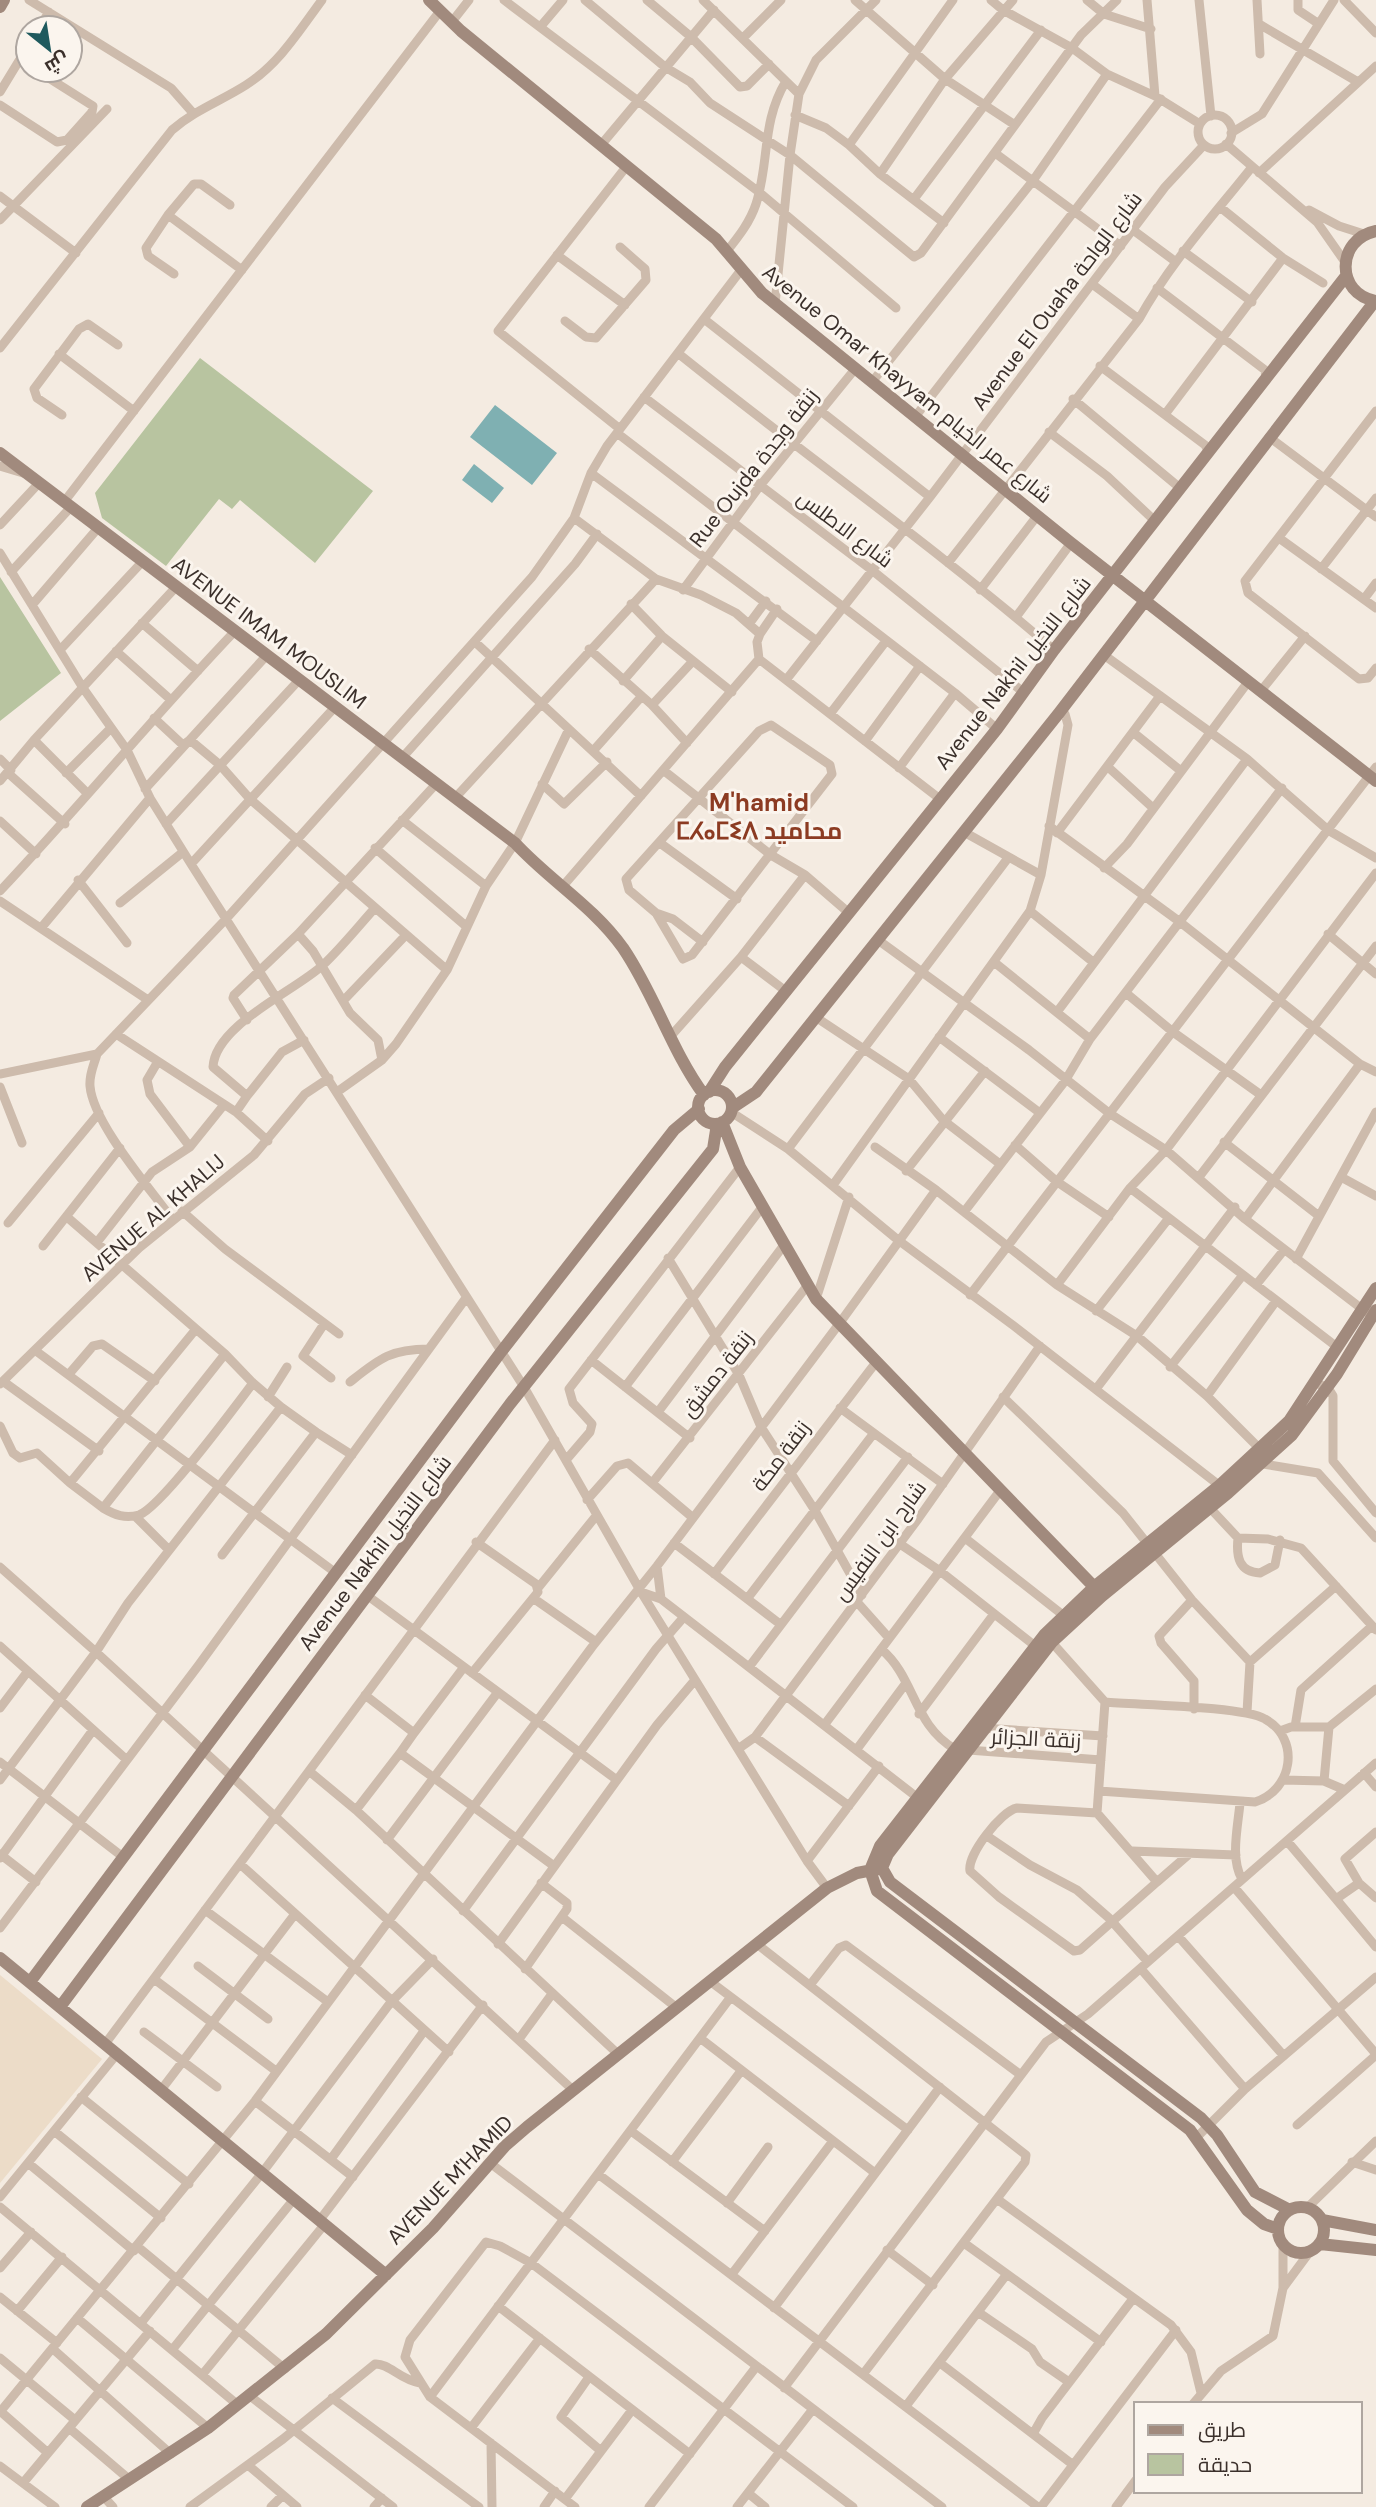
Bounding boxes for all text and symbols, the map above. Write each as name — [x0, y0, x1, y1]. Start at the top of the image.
north arrow — [14, 14, 84, 84]
text: ش — [40, 46, 74, 80]
street label: Avenue El Ouaha شارع الواحة — [965, 186, 1149, 416]
street label: Avenue Omar Khayyam شارع عمر الخيام — [756, 258, 1058, 510]
street label: Rue Oujda زنقة وجدة — [683, 383, 825, 553]
street label: شارع الاطلس — [791, 484, 899, 574]
street label: AVENUE IMAM MOUSLIM — [166, 551, 372, 715]
street label: Avenue Nakhil شارع النخيل — [929, 571, 1097, 775]
district label: M'hamid ⵎⵃⴰⵎⵉⴷ محاميد — [676, 787, 842, 846]
street label: AVENUE AL KHALIJ — [75, 1148, 231, 1288]
street label: زنقة دمشق — [674, 1325, 760, 1423]
street label: زنقة مكة — [745, 1415, 817, 1497]
street label: Avenue Nakhil شارع النخيل — [292, 1449, 458, 1657]
street label: شارح ابن النفيس — [827, 1475, 933, 1607]
street label: زنقة الجزائر — [989, 1723, 1082, 1755]
street label: AVENUE M'HAMID — [381, 2109, 519, 2251]
legend — [1134, 2402, 1362, 2493]
text: طريق — [1198, 2416, 1246, 2444]
text: حديقة — [1198, 2451, 1252, 2479]

